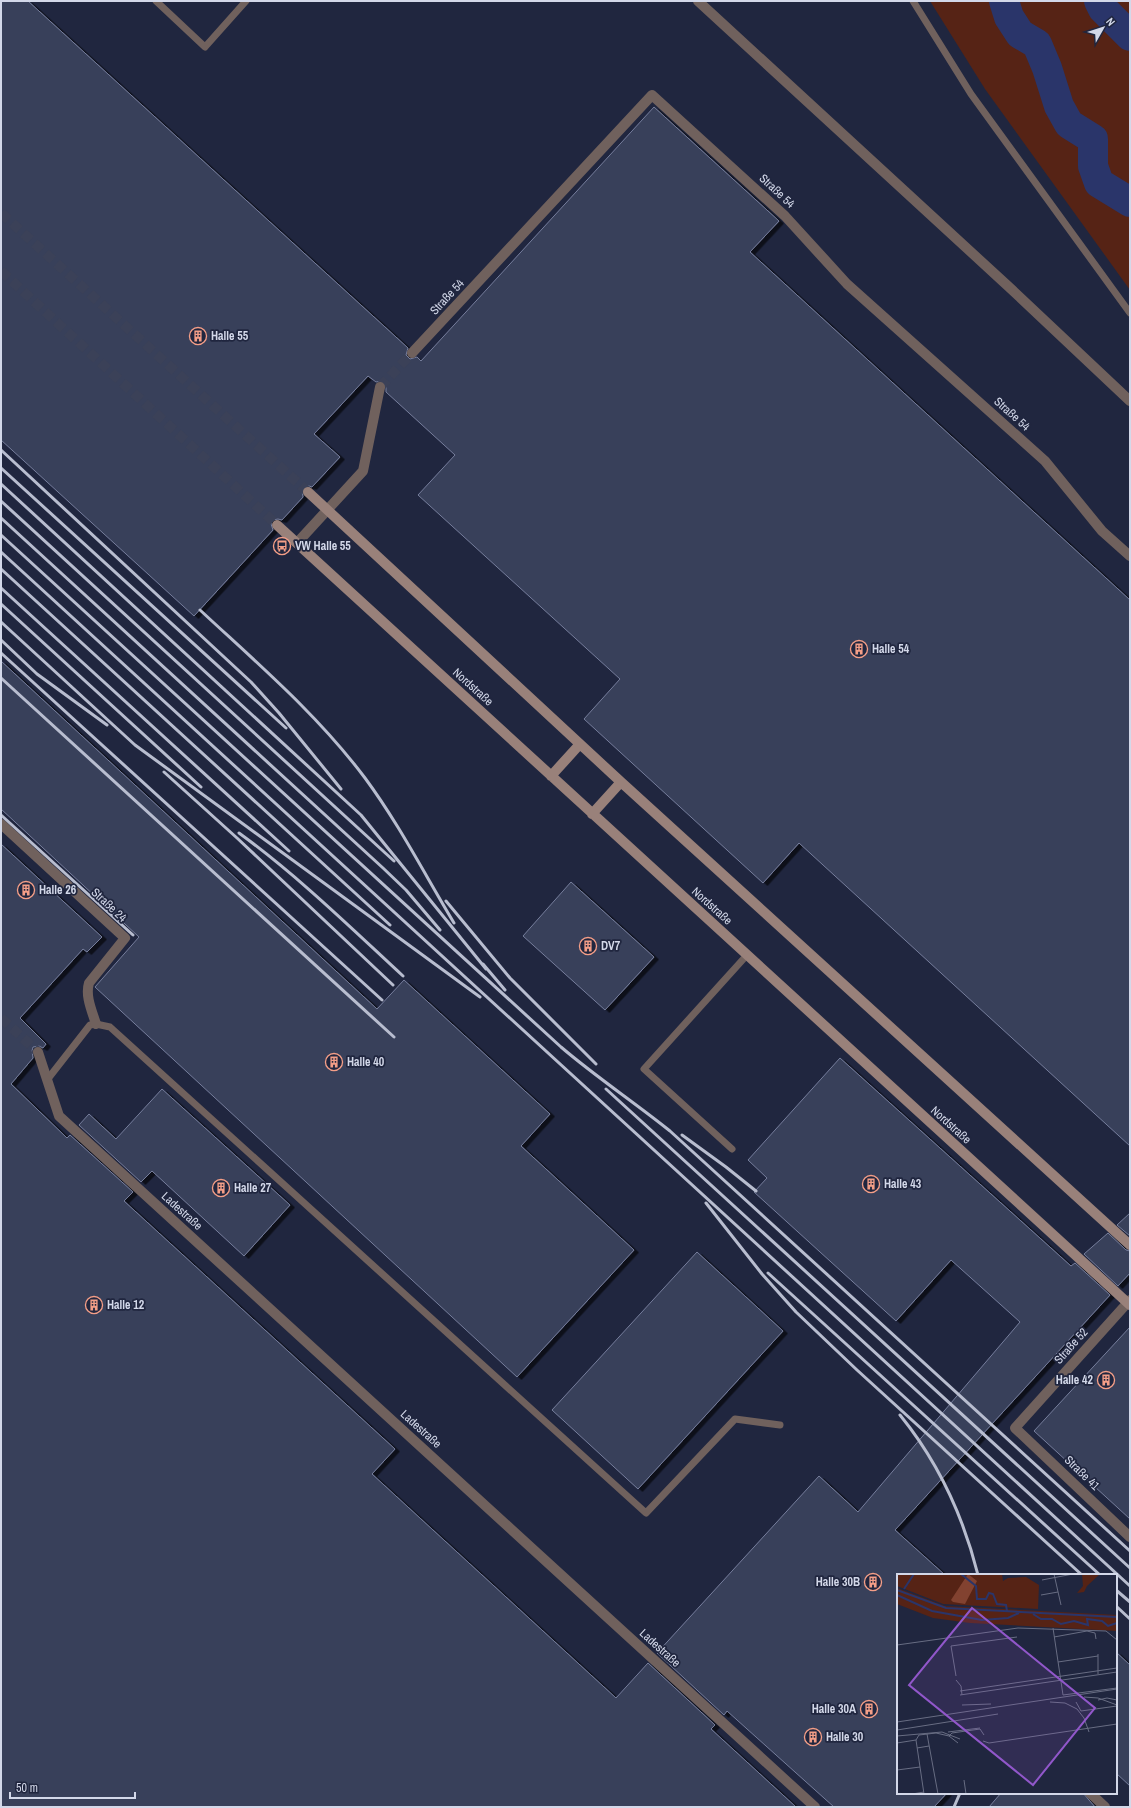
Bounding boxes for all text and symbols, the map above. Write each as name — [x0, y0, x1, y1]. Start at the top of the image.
north arrow — [1083, 8, 1123, 48]
text: N — [1103, 15, 1118, 29]
street label: Straße 54 — [756, 170, 799, 212]
street label: Straße 54 — [426, 275, 468, 318]
building icon: Halle 55 — [188, 326, 208, 346]
place label: Halle 55 — [211, 328, 249, 344]
street label: Straße 54 — [991, 394, 1034, 435]
bus stop icon: VW Halle 55 — [272, 536, 292, 556]
place label: VW Halle 55 — [295, 538, 351, 554]
building icon: Halle 54 — [849, 639, 869, 659]
place label: Halle 54 — [872, 641, 910, 657]
street label: Nordstraße — [449, 665, 497, 709]
building icon: Halle 26 — [16, 880, 36, 900]
place label: Halle 26 — [39, 882, 77, 898]
street label: Straße 24 — [88, 884, 131, 926]
street label: Nordstraße — [688, 884, 736, 928]
building icon: DV7 — [578, 936, 598, 956]
place label: DV7 — [601, 938, 621, 954]
building icon: Halle 40 — [324, 1052, 344, 1072]
place label: Halle 40 — [347, 1054, 385, 1070]
street label: Nordstraße — [927, 1103, 975, 1147]
building icon: Halle 43 — [861, 1174, 881, 1194]
place label: Halle 43 — [884, 1176, 922, 1192]
building icon: Halle 27 — [211, 1178, 231, 1198]
place label: Halle 27 — [234, 1180, 272, 1196]
street label: Ladestraße — [158, 1188, 206, 1234]
building icon: Halle 12 — [84, 1295, 104, 1315]
place label: Halle 12 — [107, 1297, 145, 1313]
street label: Straße 52 — [1051, 1325, 1091, 1367]
building icon: Halle 42 — [1096, 1370, 1116, 1390]
place label: Halle 42 — [1056, 1372, 1094, 1388]
street label: Ladestraße — [397, 1406, 445, 1452]
street label: Straße 41 — [1061, 1452, 1103, 1494]
building icon: Halle 30B — [863, 1572, 883, 1592]
place label: Halle 30B — [816, 1574, 860, 1590]
inset map — [897, 1574, 1117, 1794]
street label: Ladestraße — [636, 1625, 684, 1671]
building icon: Halle 30A — [859, 1699, 879, 1719]
place label: Halle 30A — [812, 1701, 857, 1717]
building icon: Halle 30 — [803, 1727, 823, 1747]
place label: Halle 30 — [826, 1729, 864, 1745]
scale bar — [10, 1774, 135, 1800]
text: 50 m — [16, 1780, 38, 1796]

